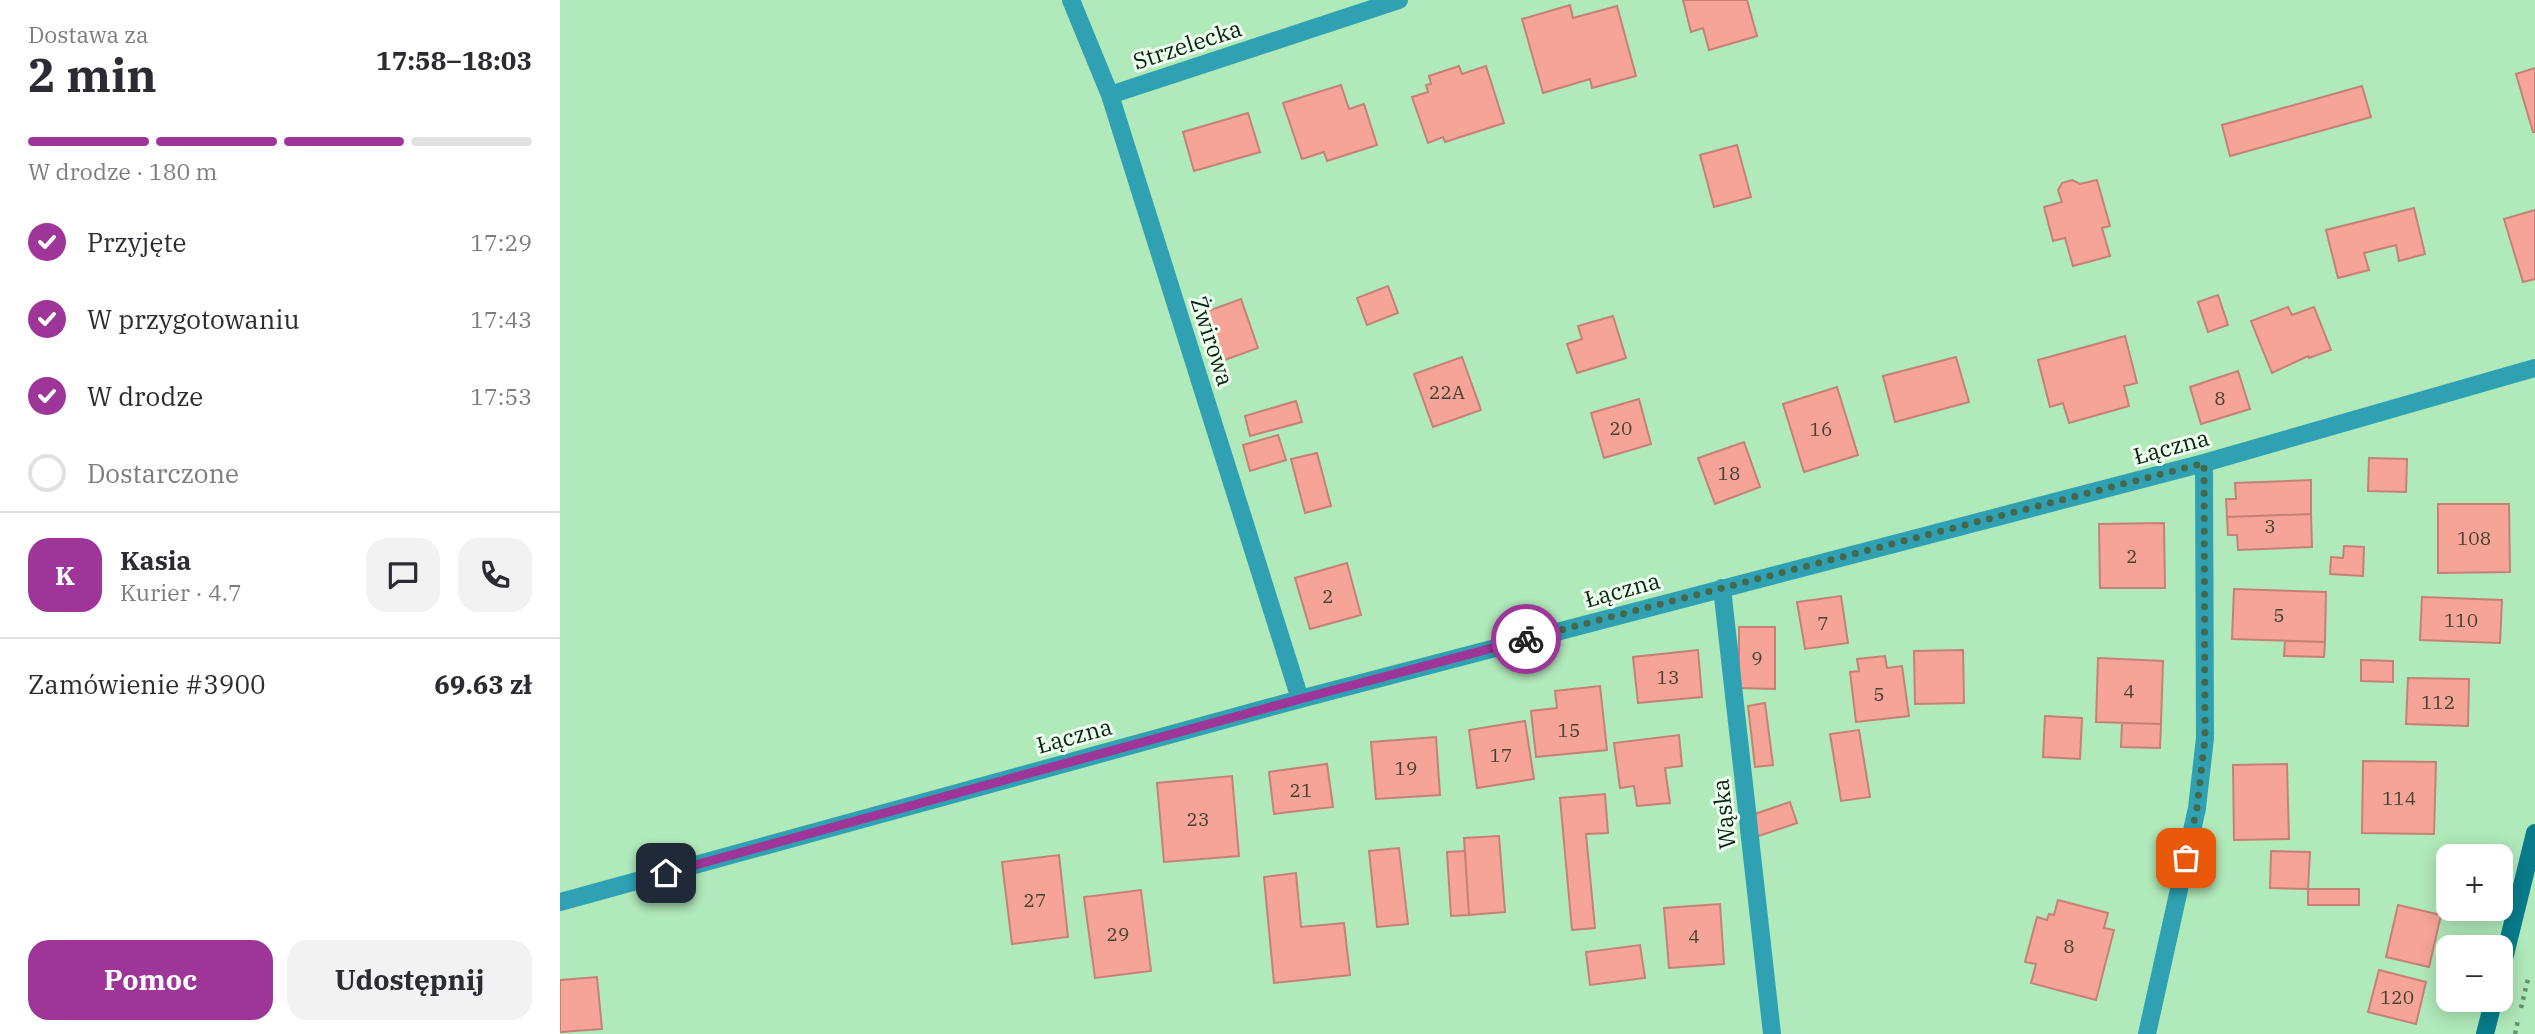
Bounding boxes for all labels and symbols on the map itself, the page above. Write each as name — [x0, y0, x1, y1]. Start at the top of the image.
street label: Strzelecka — [1129, 12, 1245, 76]
street label: Żwirowa — [1184, 292, 1242, 390]
house number: 22A — [1429, 380, 1465, 404]
house number: 8 — [2214, 386, 2226, 410]
house number: 20 — [1610, 416, 1632, 440]
house number: 16 — [1810, 417, 1832, 441]
street label: Łączna — [2130, 422, 2212, 470]
house number: 18 — [1718, 461, 1740, 485]
house number: 3 — [2264, 514, 2276, 538]
house number: 108 — [2457, 526, 2491, 550]
house number: 2 — [2126, 544, 2138, 568]
street label: Łączna — [1581, 565, 1663, 613]
house number: 2 — [1322, 584, 1334, 608]
house number: 5 — [2273, 603, 2285, 627]
courier — [1491, 604, 1561, 674]
house number: 110 — [2444, 608, 2478, 632]
house number: 7 — [1817, 611, 1829, 635]
house number: 9 — [1751, 646, 1763, 670]
house number: 13 — [1657, 665, 1679, 689]
house number: 4 — [2123, 679, 2135, 703]
house number: 5 — [1873, 682, 1885, 706]
house number: 112 — [2421, 690, 2455, 714]
street label: Łączna — [1033, 711, 1115, 759]
house number: 15 — [1558, 718, 1580, 742]
house number: 17 — [1490, 743, 1512, 767]
house number: 19 — [1395, 756, 1417, 780]
street label: Wąska — [1704, 777, 1742, 851]
house number: 21 — [1290, 778, 1312, 802]
house number: 114 — [2382, 786, 2416, 810]
house number: 23 — [1187, 807, 1209, 831]
pin — [2156, 828, 2216, 888]
pin — [636, 843, 696, 903]
house number: 27 — [1024, 888, 1046, 912]
house number: 29 — [1107, 922, 1129, 946]
house number: 4 — [1688, 924, 1700, 948]
house number: 8 — [2063, 934, 2075, 958]
house number: 120 — [2380, 985, 2414, 1009]

